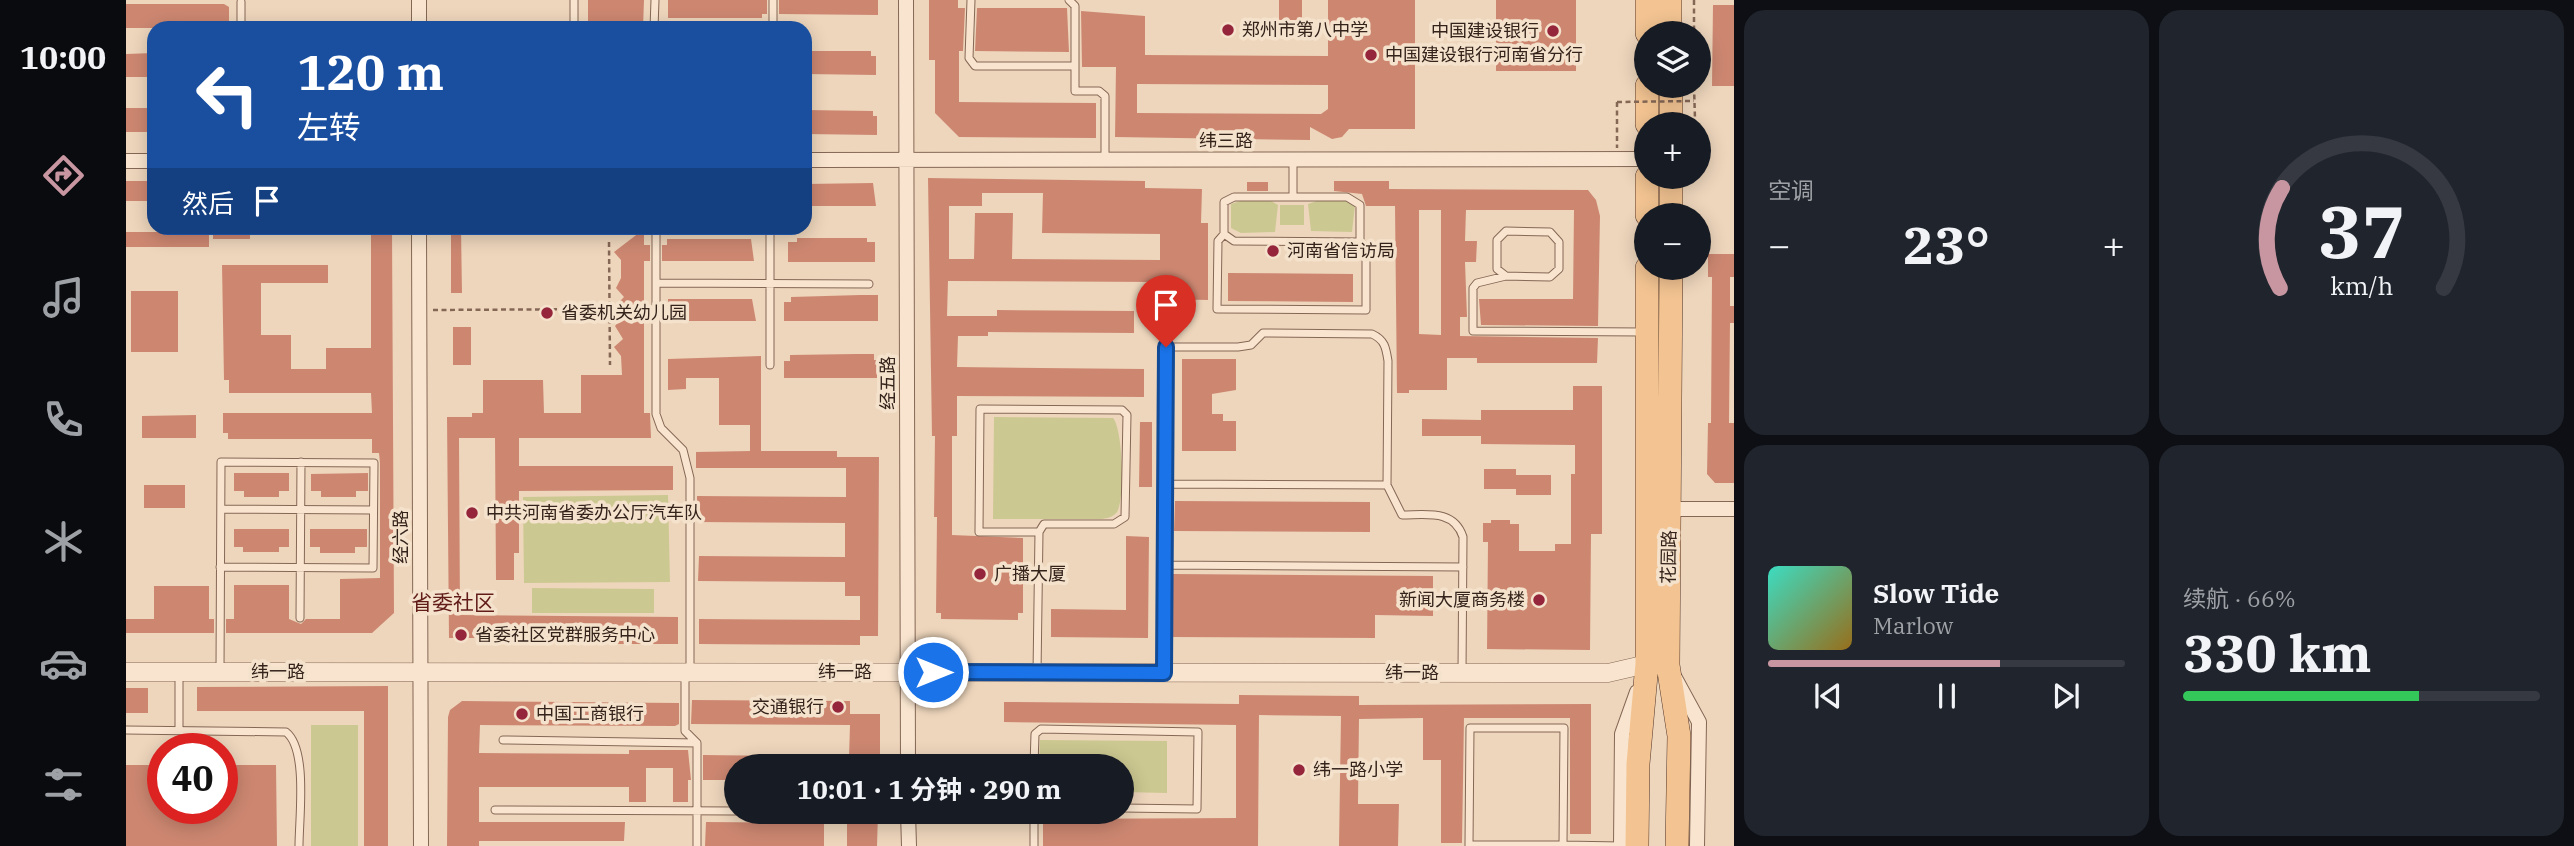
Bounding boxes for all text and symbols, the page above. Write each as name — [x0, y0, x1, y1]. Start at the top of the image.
place label: 郑州市第八中学 — [1242, 18, 1368, 41]
place label: 中国建设银行 — [1431, 19, 1539, 42]
map controls — [1634, 21, 1711, 280]
button: layers — [1634, 21, 1711, 98]
marker: 郑州市第八中学 — [1220, 22, 1236, 38]
marker: 中国建设银行 — [1545, 23, 1561, 39]
text: 10:00 — [20, 36, 106, 78]
text: 120 m — [297, 40, 444, 103]
place label: 中国建设银行河南省分行 — [1385, 43, 1583, 66]
marker: 中国建设银行河南省分行 — [1363, 47, 1379, 63]
icon: left — [182, 49, 273, 140]
text: 左转 — [297, 106, 361, 148]
button: + — [1634, 112, 1711, 189]
street label: 纬三路 — [1199, 129, 1253, 152]
icon: directions — [39, 151, 88, 200]
text: 空调 — [1768, 175, 1814, 205]
icon: arrive — [248, 182, 286, 220]
text: 37 — [2318, 184, 2405, 279]
text: 然后 — [182, 186, 234, 220]
button: − — [1634, 203, 1711, 280]
text: 23° — [1903, 211, 1990, 278]
text: − — [1768, 220, 1791, 269]
text: + — [2102, 220, 2125, 269]
place label: 河南省信访局 — [1287, 239, 1395, 262]
marker: 河南省信访局 — [1265, 243, 1281, 259]
text: km/h — [2330, 269, 2393, 302]
icon: music — [39, 273, 88, 322]
pin — [1136, 275, 1196, 347]
icon: arrive — [1147, 286, 1185, 324]
place label: 省委机关幼儿园 — [561, 301, 687, 324]
marker: 省委机关幼儿园 — [539, 305, 555, 321]
street label: 经五路 — [876, 356, 899, 410]
icon: phone — [39, 395, 88, 444]
place label: 中共河南省委办公厅汽车队 — [486, 501, 702, 524]
marker: 中共河南省委办公厅汽车队 — [464, 505, 480, 521]
street label: 经六路 — [389, 510, 412, 564]
icon: climate — [39, 517, 88, 566]
street label: 花园路 — [1657, 530, 1680, 584]
place label: 广播大厦 — [994, 562, 1066, 585]
marker: 广播大厦 — [972, 566, 988, 582]
text: Slow Tide — [1873, 576, 1999, 610]
text: 续航 · 66% — [2183, 583, 2296, 613]
district label: 省委社区 — [411, 588, 495, 616]
place label: 新闻大厦商务楼 — [1399, 588, 1525, 611]
marker: 新闻大厦商务楼 — [1531, 592, 1547, 608]
text: Marlow — [1873, 610, 1953, 640]
text: 330 km — [2183, 619, 2372, 686]
place label: 省委社区党群服务中心 — [475, 623, 655, 646]
marker: 省委社区党群服务中心 — [453, 627, 469, 643]
position arrow — [896, 635, 970, 709]
icon: car — [39, 639, 88, 688]
street label: 纬一路 — [251, 660, 305, 683]
street label: 纬一路 — [818, 660, 872, 683]
street label: 纬一路 — [1385, 661, 1439, 684]
icon: previous — [1809, 677, 1847, 715]
icon: pause — [1928, 677, 1966, 715]
icon: next — [2047, 677, 2085, 715]
place label: 交通银行 — [752, 695, 824, 718]
marker: 交通银行 — [830, 699, 846, 715]
place label: 中国工商银行 — [536, 702, 644, 725]
marker: 中国工商银行 — [514, 706, 530, 722]
speed limit sign: 40 — [147, 733, 238, 824]
place label: 纬一路小学 — [1313, 758, 1403, 781]
icon: filters — [39, 760, 88, 809]
marker: 纬一路小学 — [1291, 762, 1307, 778]
text: 10:01 · 1 分钟 · 290 m — [797, 772, 1061, 806]

